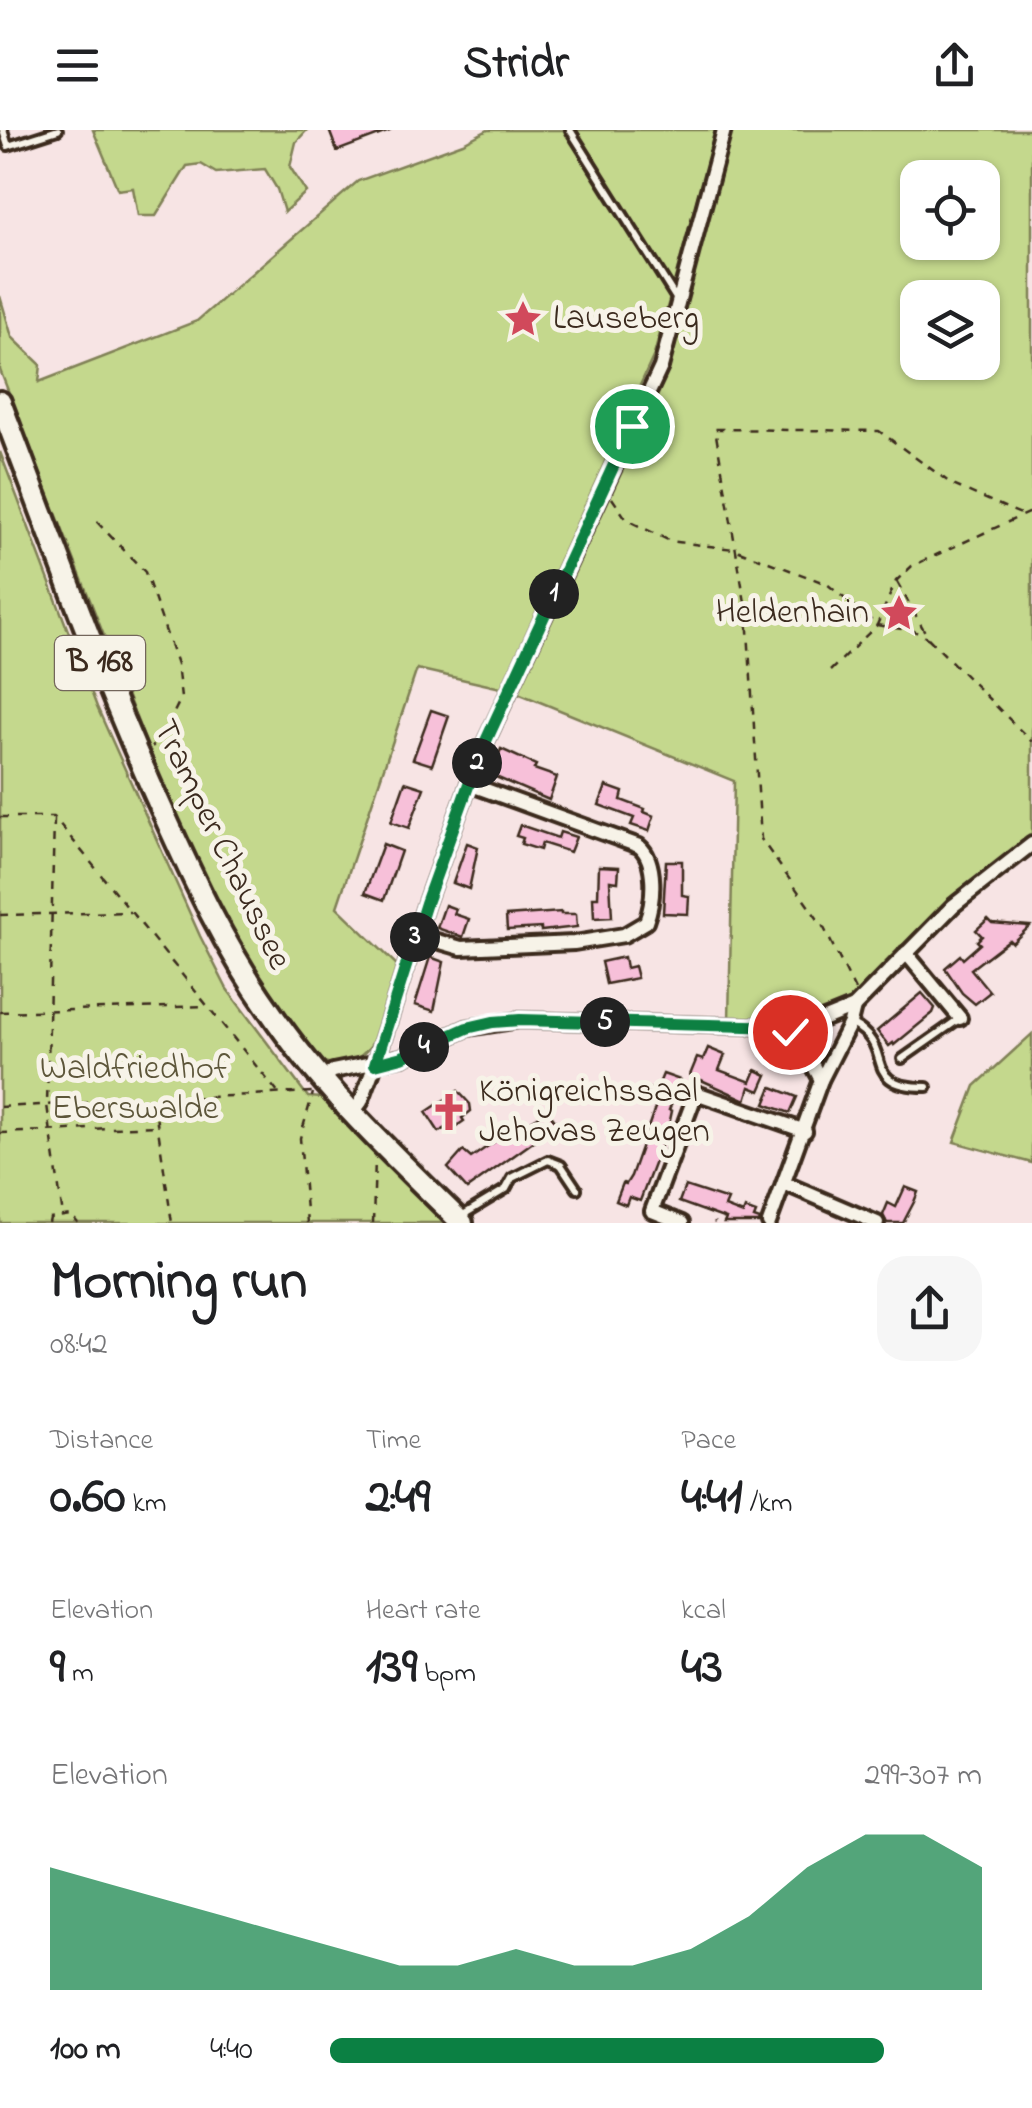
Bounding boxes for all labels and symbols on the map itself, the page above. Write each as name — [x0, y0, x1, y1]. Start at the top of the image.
place label: Lauseberg — [553, 294, 699, 345]
place icon: Lauseberg — [502, 298, 544, 340]
pin — [590, 384, 675, 469]
pin: 1 — [529, 569, 579, 619]
place label: Heldenhain — [715, 588, 869, 639]
place icon: Heldenhain — [878, 592, 920, 634]
road number: B 168 — [55, 636, 145, 690]
street label: Tramper Chaussee — [138, 711, 304, 979]
pin: 2 — [452, 738, 502, 788]
pin: 3 — [390, 912, 440, 962]
pin — [748, 990, 833, 1075]
pin: 5 — [580, 997, 630, 1047]
pin: 4 — [399, 1022, 449, 1072]
park label: Waldfriedhof Eberswalde — [40, 1044, 231, 1135]
place label: Königreichssaal Jehovas Zeugen — [479, 1067, 710, 1158]
church icon: Königreichssaal Jehovas Zeugen — [428, 1091, 470, 1133]

